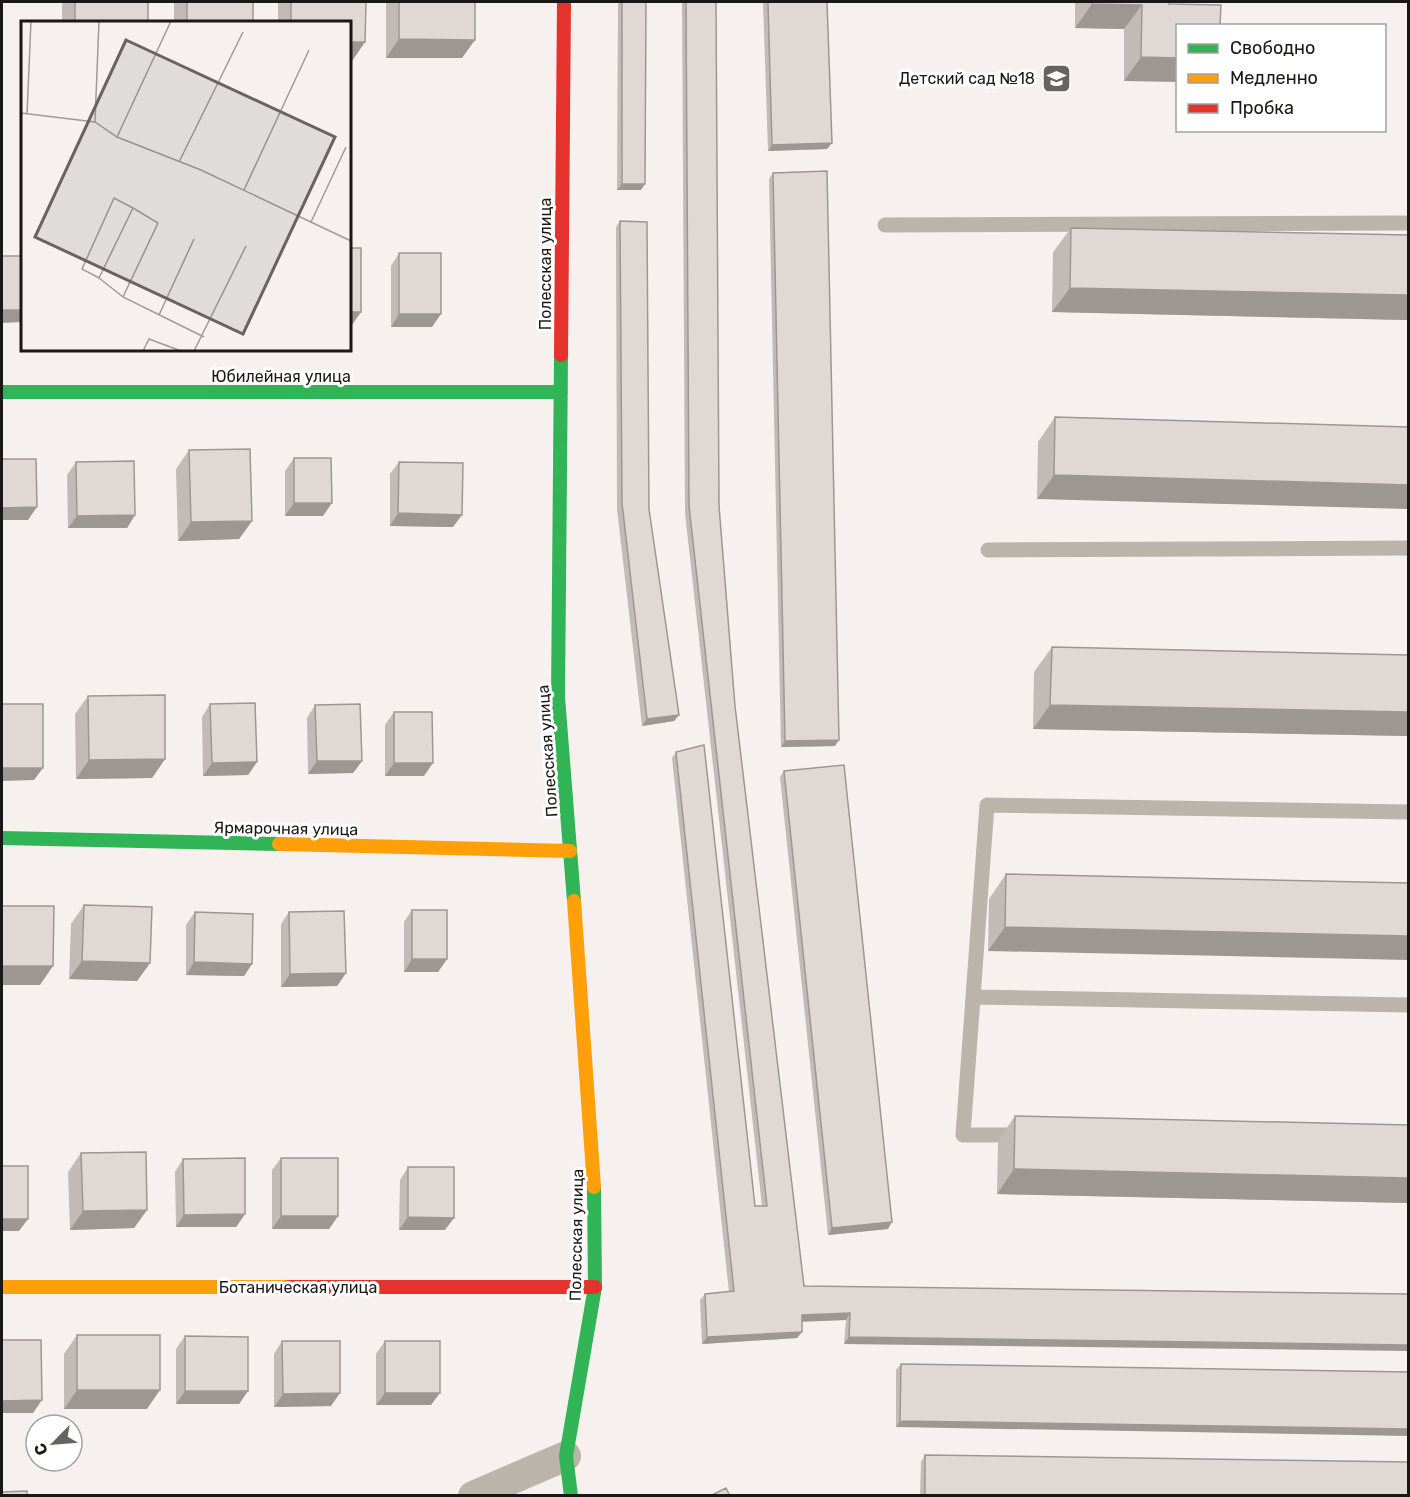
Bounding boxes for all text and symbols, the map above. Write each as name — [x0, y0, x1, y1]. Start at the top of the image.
inset map — [21, 21, 351, 351]
legend — [1176, 24, 1386, 132]
text: Свободно — [1230, 37, 1315, 59]
school or university icon: Детский сад №18 — [1040, 62, 1072, 94]
text: Медленно — [1230, 67, 1318, 89]
place label: Детский сад №18 — [899, 69, 1035, 88]
text: Пробка — [1230, 97, 1294, 119]
street label: Полесская улица — [536, 198, 555, 330]
street label: Юбилейная улица — [211, 367, 351, 386]
street label: Полесская улица — [533, 684, 562, 818]
street label: Ярмарочная улица — [214, 818, 358, 839]
street label: Полесская улица — [566, 1169, 587, 1301]
street label: Ботаническая улица — [219, 1278, 377, 1297]
north arrow — [24, 1413, 84, 1473]
text: С — [30, 1440, 52, 1458]

